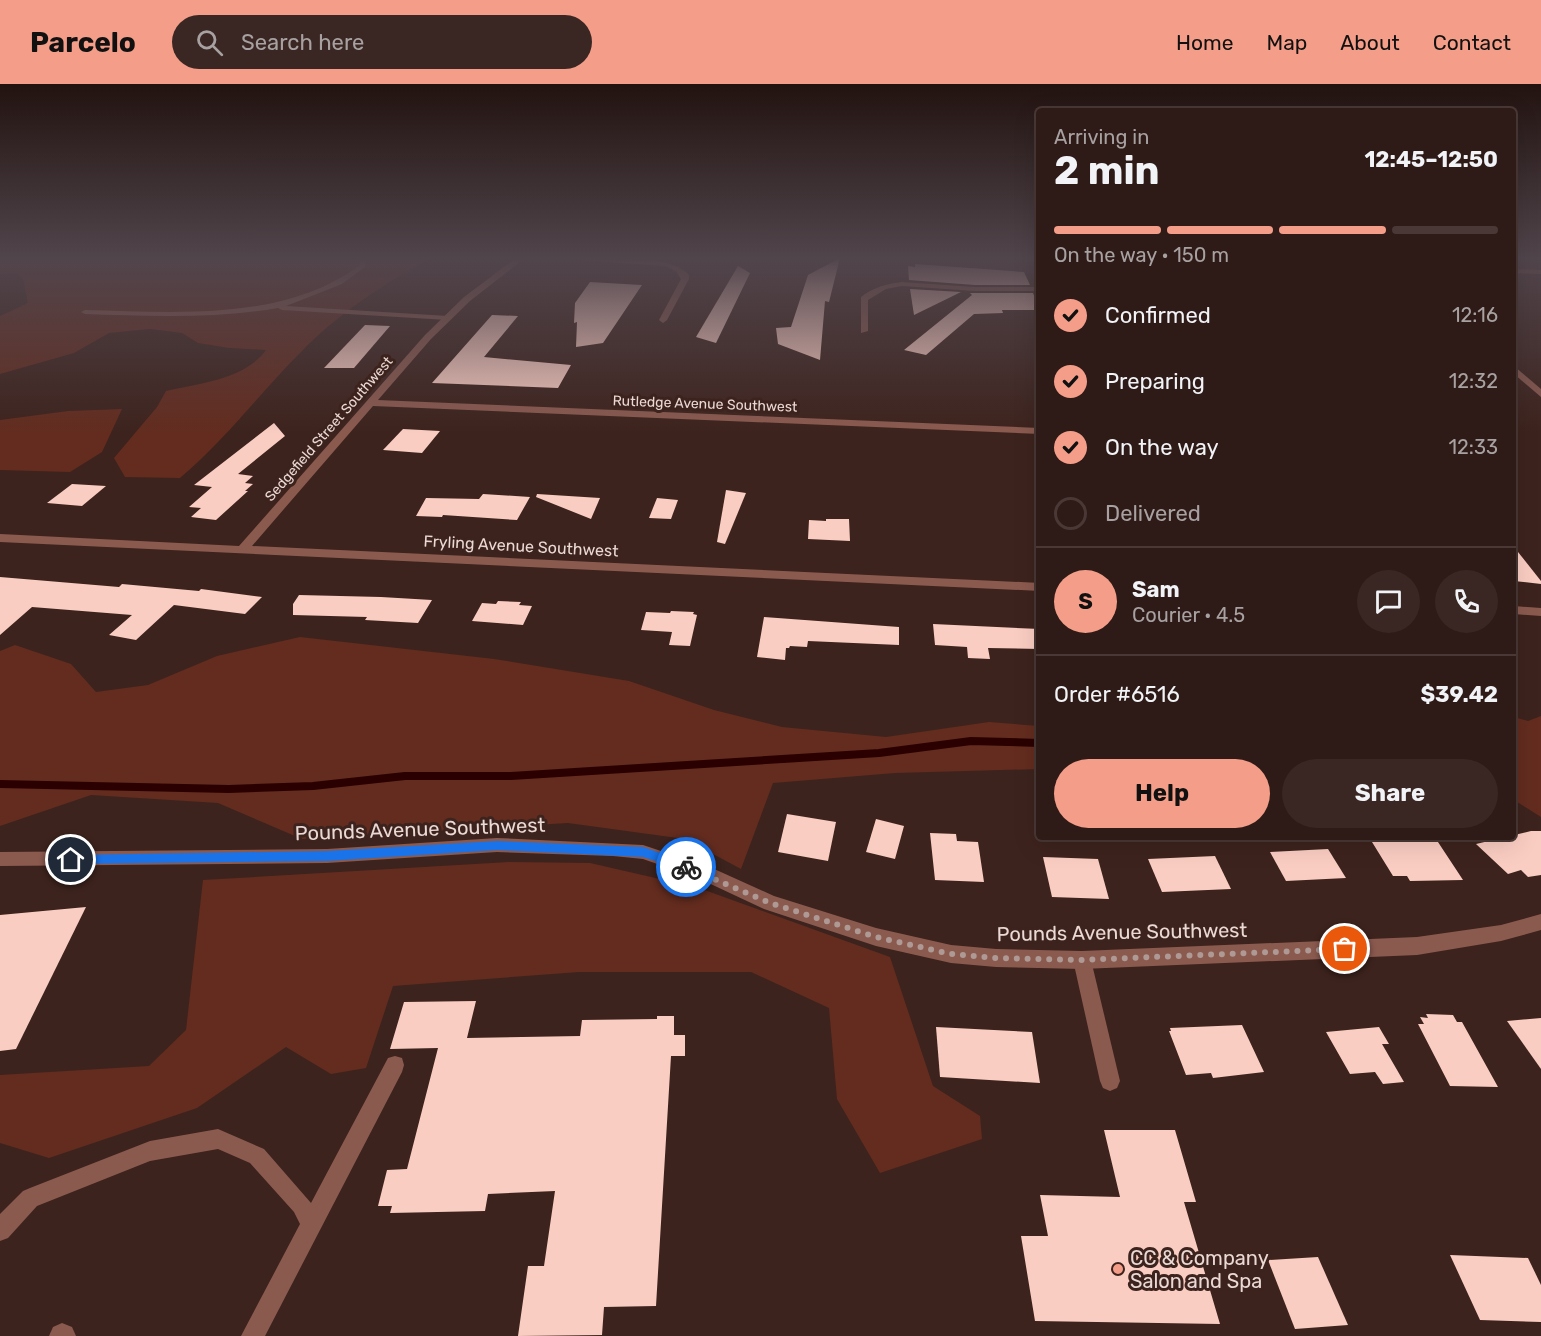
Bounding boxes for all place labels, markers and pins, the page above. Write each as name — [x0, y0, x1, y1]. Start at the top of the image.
pin — [45, 834, 96, 885]
pin — [1319, 923, 1370, 974]
place label: CC & Company Salon and Spa — [1130, 1246, 1269, 1293]
marker: CC & Company Salon and Spa — [1111, 1262, 1125, 1276]

